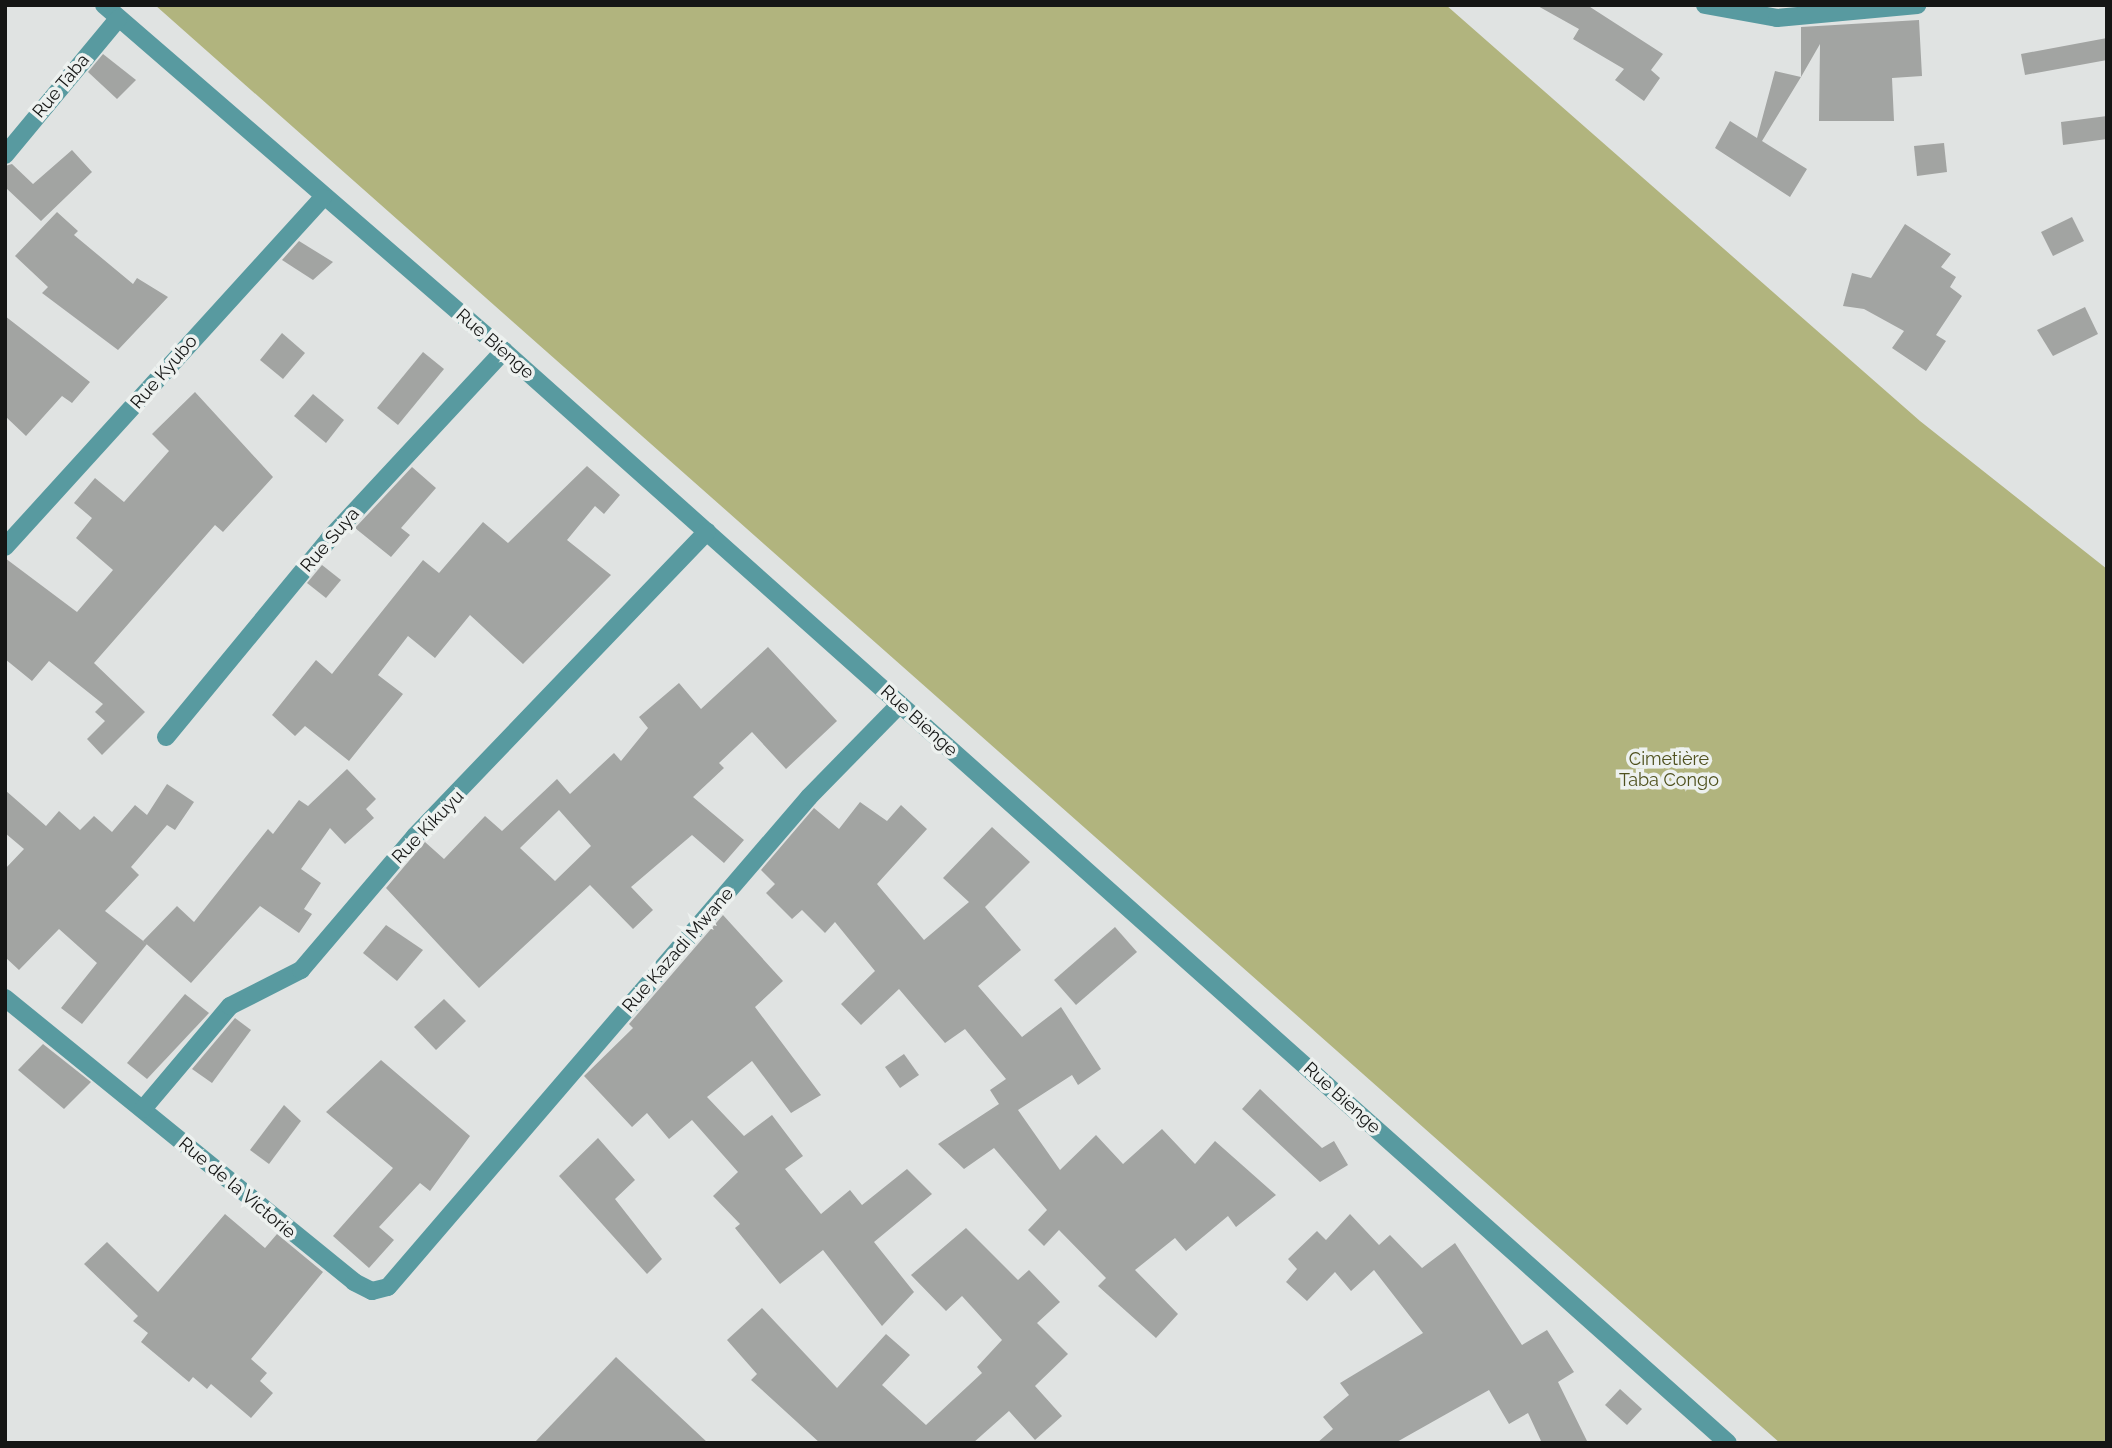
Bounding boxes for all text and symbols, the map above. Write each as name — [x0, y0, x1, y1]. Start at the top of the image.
street label: Rue Taba — [28, 49, 94, 123]
street label: Rue Bienge — [452, 304, 538, 384]
street label: Rue Kyubo — [126, 331, 202, 413]
street label: Rue Suya — [296, 503, 364, 577]
street label: Rue Bienge — [876, 681, 962, 761]
park label: Cimetière Taba Congo — [1619, 749, 1719, 792]
street label: Rue Kikuyu — [388, 786, 468, 868]
street label: Rue Kazadi Mwane — [618, 883, 738, 1017]
street label: Rue Bienge — [1299, 1058, 1385, 1138]
street label: Rue de la Victorie — [174, 1133, 300, 1243]

